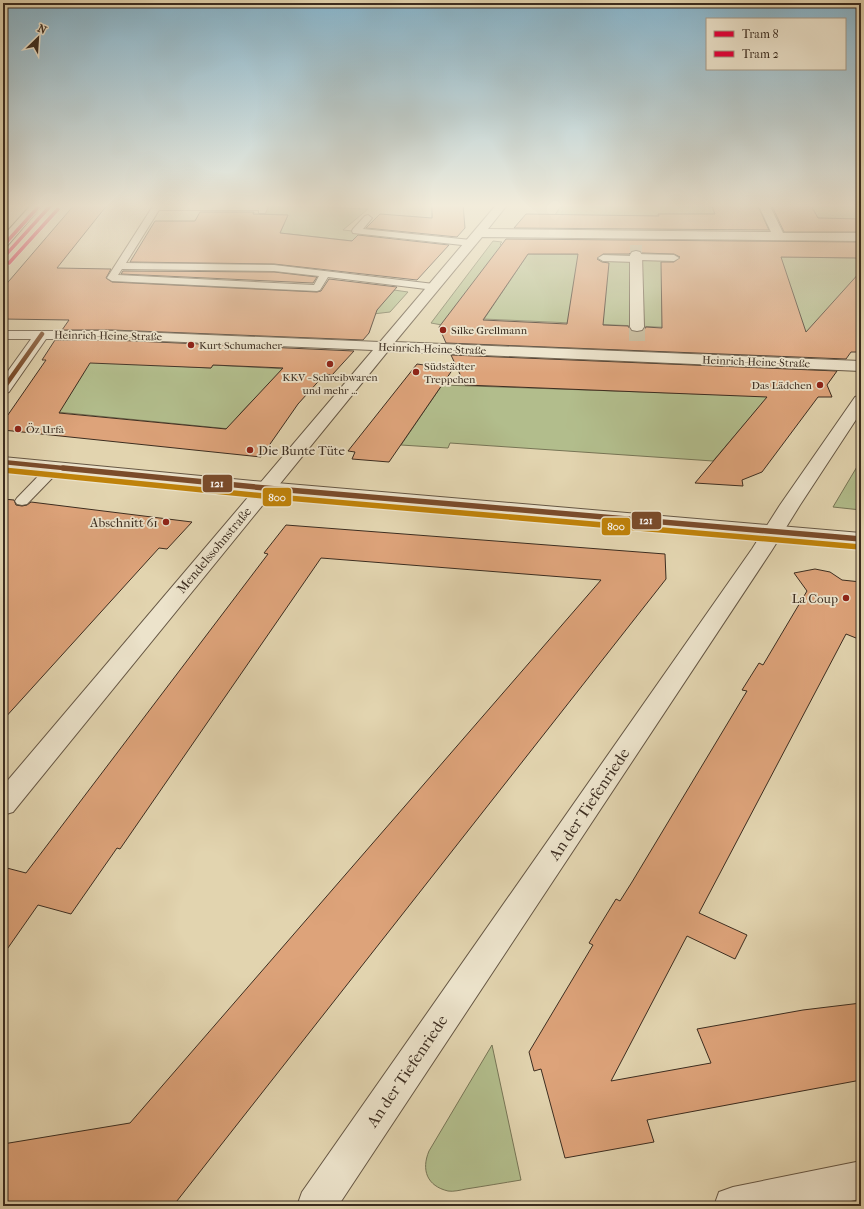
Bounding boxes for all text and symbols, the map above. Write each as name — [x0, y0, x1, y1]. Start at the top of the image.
north arrow — [18, 18, 58, 58]
legend — [706, 18, 846, 70]
text: N — [35, 22, 49, 37]
text: Tram 8 — [742, 27, 779, 41]
text: Tram 2 — [742, 47, 779, 61]
place label: Silke Grellmann — [451, 324, 528, 337]
marker: Silke Grellmann — [438, 325, 448, 335]
street label: Heinrich-Heine-Straße — [54, 329, 163, 343]
place label: Kurt Schumacher — [199, 339, 282, 352]
marker: Kurt Schumacher — [186, 340, 196, 350]
street label: Heinrich-Heine-Straße — [378, 341, 487, 357]
street label: Heinrich-Heine-Straße — [702, 354, 811, 370]
marker: KKV - Schreibwaren und mehr ... — [325, 359, 335, 369]
place label: Südstädter Treppchen — [424, 360, 476, 386]
marker: Südstädter Treppchen — [411, 367, 421, 377]
place label: KKV - Schreibwaren und mehr ... — [282, 371, 378, 397]
place label: Das Lädchen — [752, 379, 813, 392]
marker: Das Lädchen — [815, 380, 825, 390]
place label: Öz Urfa — [26, 423, 65, 436]
marker: Öz Urfa — [13, 424, 23, 434]
place label: Die Bunte Tüte — [258, 443, 345, 458]
marker: Die Bunte Tüte — [245, 445, 255, 455]
line badge: 121 — [202, 474, 233, 493]
text: 121 — [210, 477, 224, 490]
line badge: 800 — [262, 487, 292, 507]
text: 800 — [268, 491, 286, 504]
street label: Mendelssohnstraße — [173, 503, 255, 596]
line badge: 121 — [631, 511, 662, 530]
text: 121 — [639, 514, 653, 527]
place label: Abschnitt 61 — [89, 515, 158, 530]
marker: Abschnitt 61 — [161, 517, 171, 527]
line badge: 800 — [601, 517, 631, 536]
text: 800 — [607, 520, 625, 533]
place label: La Coup — [792, 591, 838, 606]
marker: La Coup — [841, 593, 851, 603]
street label: An der Tiefenriede — [544, 744, 634, 865]
street label: An der Tiefenriede — [362, 1011, 452, 1132]

